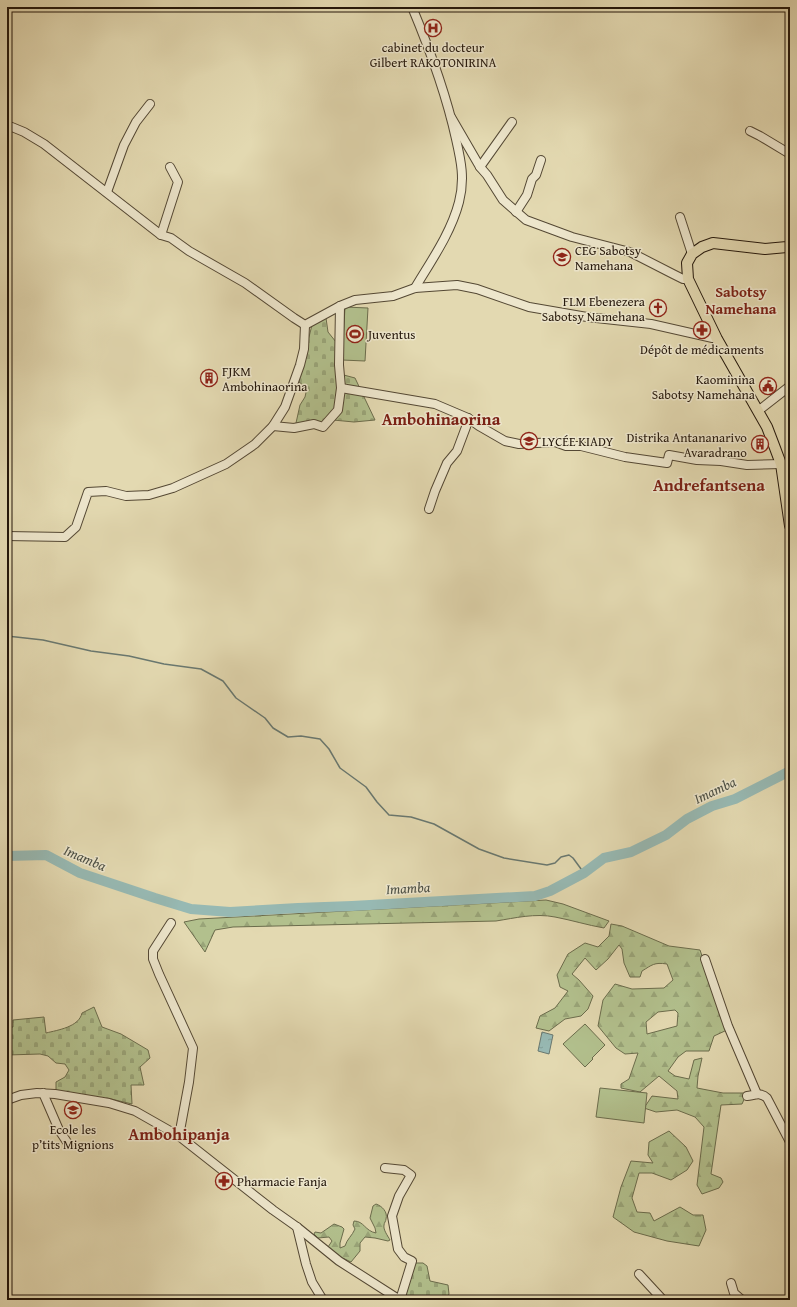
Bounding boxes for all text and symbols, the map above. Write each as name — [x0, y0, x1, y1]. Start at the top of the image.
hospital icon: cabinet du docteur Gilbert RAKOTONIRINA — [423, 18, 443, 38]
place label: cabinet du docteur Gilbert RAKOTONIRINA — [370, 38, 496, 72]
place label: CEG Sabotsy Namehana — [575, 241, 642, 275]
school or university icon: CEG Sabotsy Namehana — [552, 247, 572, 267]
district label: Sabotsy Namehana — [705, 281, 777, 319]
place label: FLM Ebenezera Sabotsy Namehana — [542, 292, 646, 326]
church icon: FLM Ebenezera Sabotsy Namehana — [648, 298, 668, 318]
pharmacy icon: Dépôt de médicaments — [692, 320, 712, 340]
sports icon: Juventus — [345, 324, 365, 344]
place label: Juventus — [366, 325, 415, 344]
place label: Dépôt de médicaments — [640, 340, 764, 359]
place label: FJKM Ambohinaorina — [222, 362, 308, 396]
building icon: FJKM Ambohinaorina — [199, 368, 219, 388]
place label: Kaominina Sabotsy Namehana — [652, 370, 756, 404]
public building icon: Kaominina Sabotsy Namehana — [758, 376, 778, 396]
district label: Ambohinaorina — [382, 406, 501, 431]
place label: Distrika Antananarivo Avaradrano — [626, 428, 747, 462]
school or university icon: LYCÉE KIADY — [519, 431, 539, 451]
place label: LYCÉE KIADY — [542, 432, 613, 451]
building icon: Distrika Antananarivo Avaradrano — [750, 434, 770, 454]
district label: Andrefantsena — [653, 472, 765, 497]
water label: Imamba — [691, 771, 740, 808]
water label: Imamba — [61, 840, 110, 876]
water label: Imamba — [385, 877, 431, 899]
school or university icon: Ecole les p’tits Mignions — [63, 1100, 83, 1120]
place label: Ecole les p’tits Mignions — [32, 1120, 114, 1154]
district label: Ambohipanja — [128, 1121, 230, 1146]
pharmacy icon: Pharmacie Fanja — [214, 1171, 234, 1191]
place label: Pharmacie Fanja — [237, 1172, 328, 1191]

